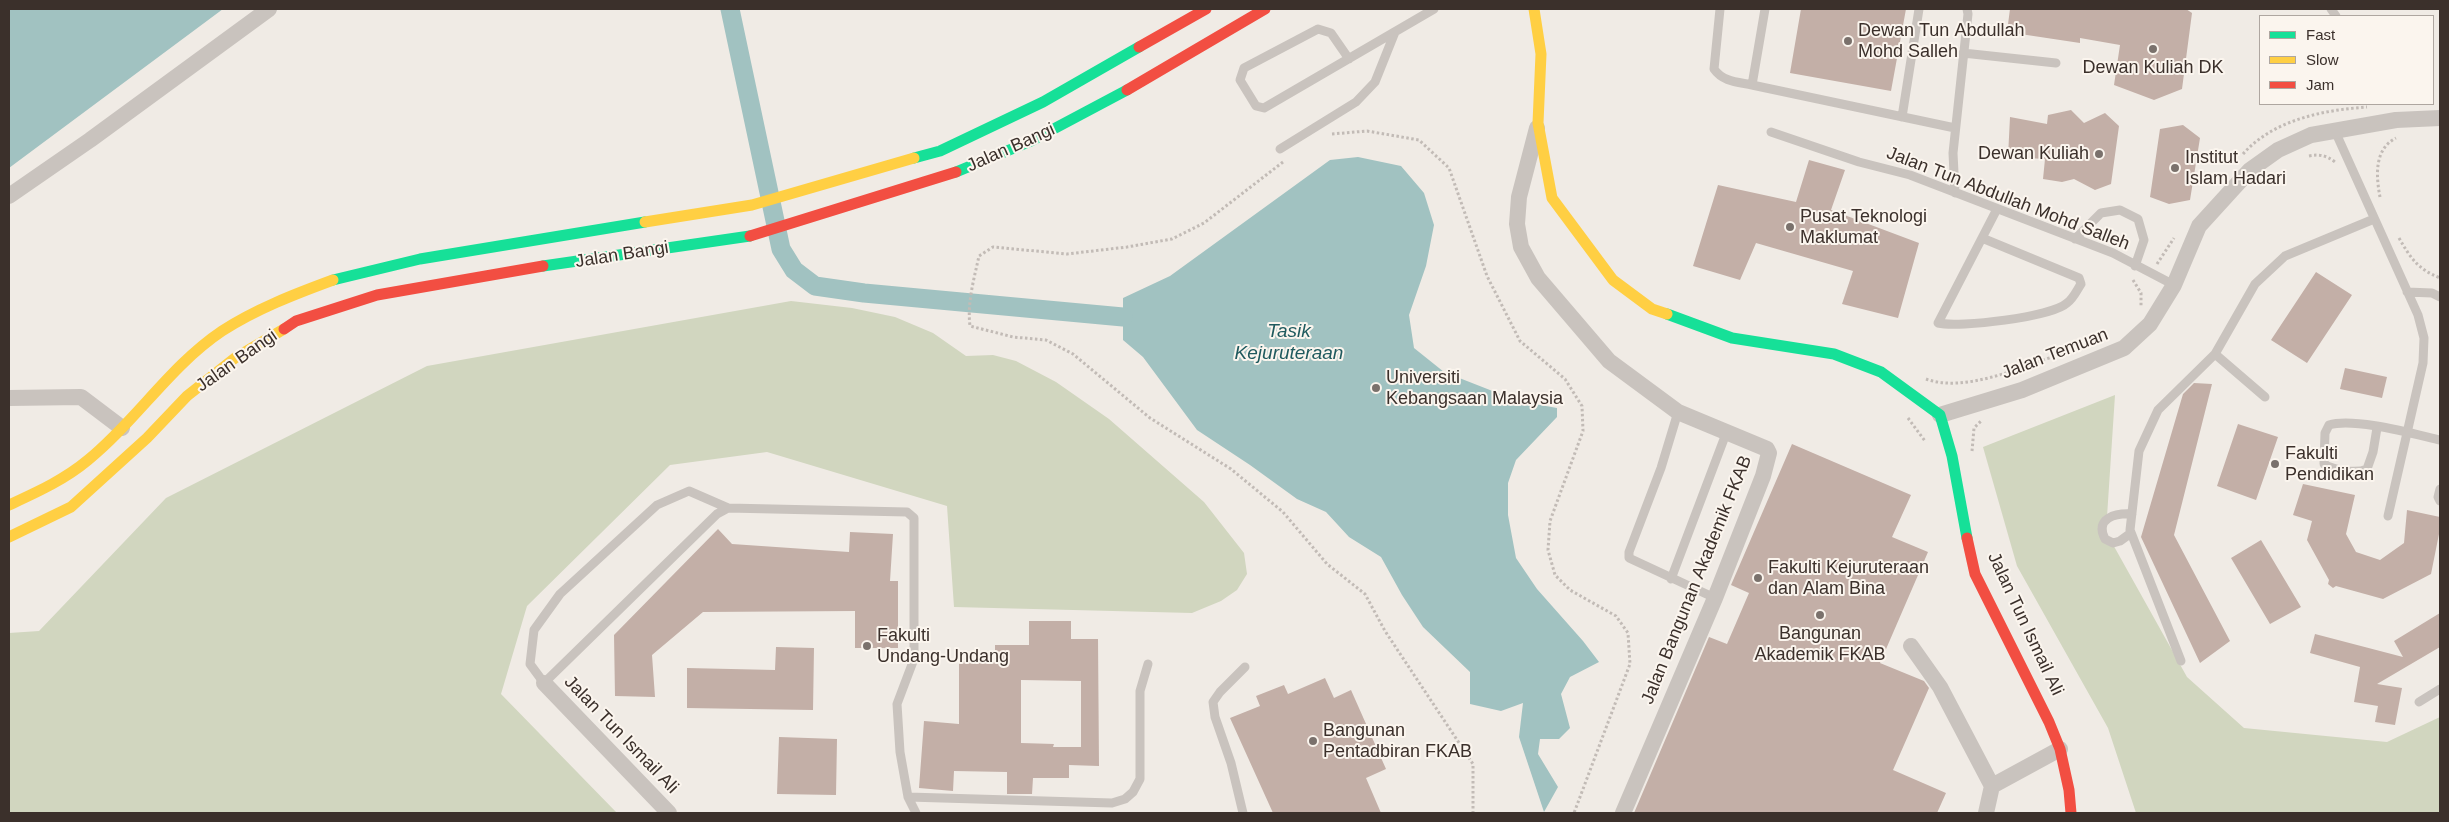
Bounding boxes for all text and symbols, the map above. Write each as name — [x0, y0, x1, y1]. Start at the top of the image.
legend — [2259, 15, 2434, 105]
place label: Dewan Tun Abdullah Mohd Salleh — [1858, 20, 2024, 62]
text: Fast — [2306, 26, 2335, 43]
marker: Dewan Tun Abdullah Mohd Salleh — [1842, 35, 1854, 47]
marker: Dewan Kuliah DK — [2147, 43, 2159, 55]
text: Slow — [2306, 51, 2339, 68]
place label: Dewan Kuliah DK — [2082, 57, 2224, 79]
text: Jam — [2306, 76, 2334, 93]
street label: Jalan Bangi — [964, 119, 1058, 177]
street label: Jalan Tun Abdullah Mohd Salleh — [1883, 143, 2133, 255]
place label: Dewan Kuliah — [1978, 143, 2089, 165]
place label: Institut Islam Hadari — [2185, 147, 2286, 190]
marker: Dewan Kuliah — [2093, 148, 2105, 160]
marker: Institut Islam Hadari — [2169, 162, 2181, 174]
place label: Pusat Teknologi Maklumat — [1800, 206, 1927, 248]
marker: Pusat Teknologi Maklumat — [1784, 221, 1796, 233]
street label: Jalan Bangi — [574, 237, 670, 273]
water label: Tasik Kejuruteraan — [1235, 321, 1343, 365]
street label: Jalan Temuan — [1999, 324, 2111, 384]
street label: Jalan Bangi — [192, 325, 282, 397]
place label: Universiti Kebangsaan Malaysia — [1386, 367, 1563, 409]
marker: Universiti Kebangsaan Malaysia — [1370, 382, 1382, 394]
place label: Fakulti Pendidikan — [2285, 443, 2374, 486]
street label: Jalan Bangunan Akademik FKAB — [1637, 453, 1757, 707]
marker: Fakulti Pendidikan — [2269, 458, 2281, 470]
street label: Jalan Tun Ismail Ali — [1982, 549, 2068, 699]
place label: Fakulti Kejuruteraan dan Alam Bina — [1768, 557, 1929, 600]
marker: Fakulti Kejuruteraan dan Alam Bina — [1752, 572, 1764, 584]
marker: Bangunan Akademik FKAB — [1814, 609, 1826, 621]
place label: Bangunan Akademik FKAB — [1754, 623, 1886, 666]
place label: Fakulti Undang-Undang — [877, 625, 1009, 668]
marker: Fakulti Undang-Undang — [861, 640, 873, 652]
street label: Jalan Tun Ismail Ali — [559, 672, 683, 798]
place label: Bangunan Pentadbiran FKAB — [1323, 720, 1472, 762]
marker: Bangunan Pentadbiran FKAB — [1307, 735, 1319, 747]

